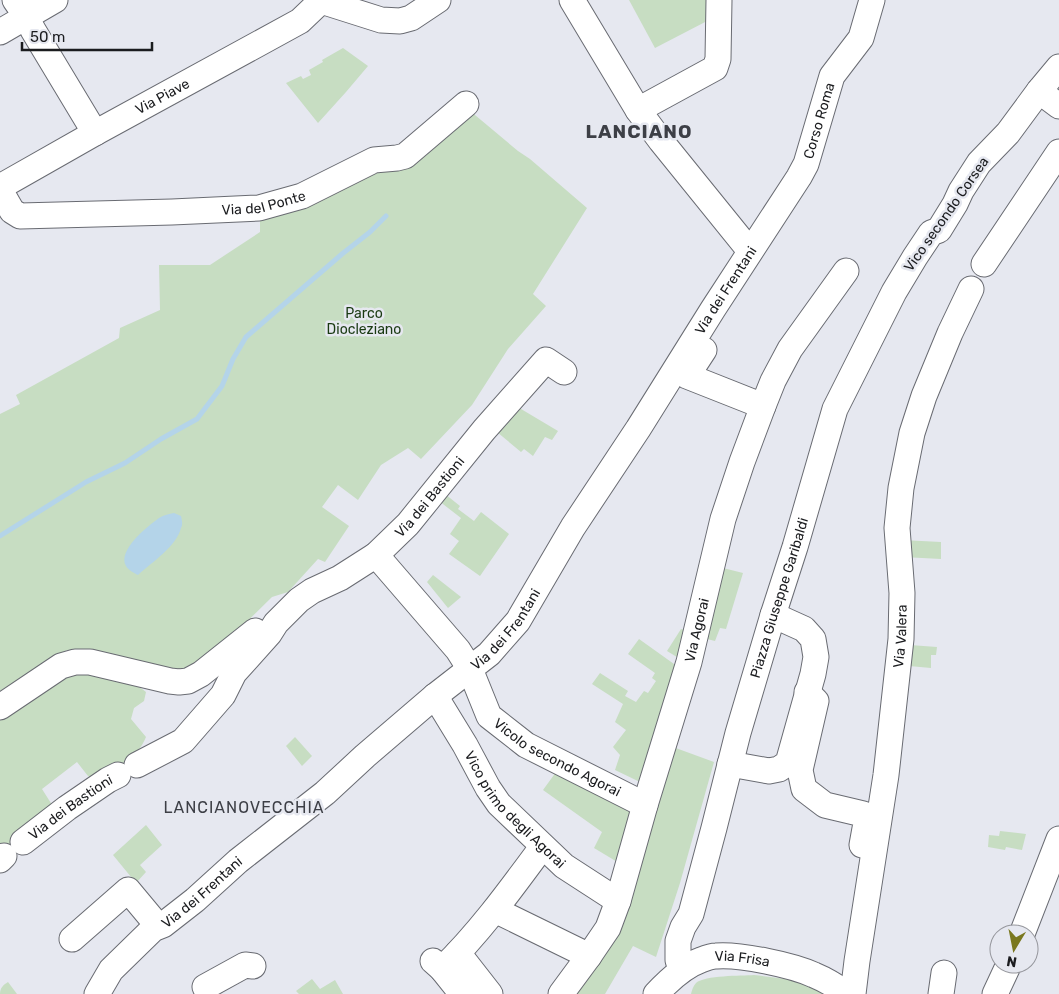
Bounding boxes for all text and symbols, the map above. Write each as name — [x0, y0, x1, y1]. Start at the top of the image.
scale bar — [22, 20, 152, 52]
text: 50 m — [30, 28, 65, 46]
street label: Via Piave — [133, 75, 193, 118]
street label: Corso Roma — [800, 81, 839, 161]
district label: LANCIANO — [586, 120, 692, 143]
street label: Vico secondo Corsea — [900, 154, 992, 275]
street label: Via del Ponte — [221, 187, 308, 219]
street label: Via dei Frentani — [691, 243, 761, 337]
park label: Parco Diocleziano — [327, 305, 401, 338]
street label: Via dei Bastioni — [391, 453, 468, 541]
street label: Piazza Giuseppe Garibaldi — [747, 516, 812, 680]
street label: Via dei Frentani — [467, 586, 544, 674]
street label: Via Agorai — [681, 596, 713, 664]
street label: Via Valera — [890, 604, 911, 669]
street label: Vicolo secondo Agorai — [490, 715, 624, 800]
street label: Vico primo degli Agorai — [461, 748, 569, 872]
street label: Via dei Bastioni — [25, 771, 115, 844]
district label: LANCIANOVECCHIA — [163, 798, 325, 817]
street label: Via dei Frentani — [158, 853, 246, 932]
north arrow — [989, 924, 1039, 974]
street label: Via Frisa — [714, 948, 771, 971]
text: N — [1005, 952, 1018, 971]

